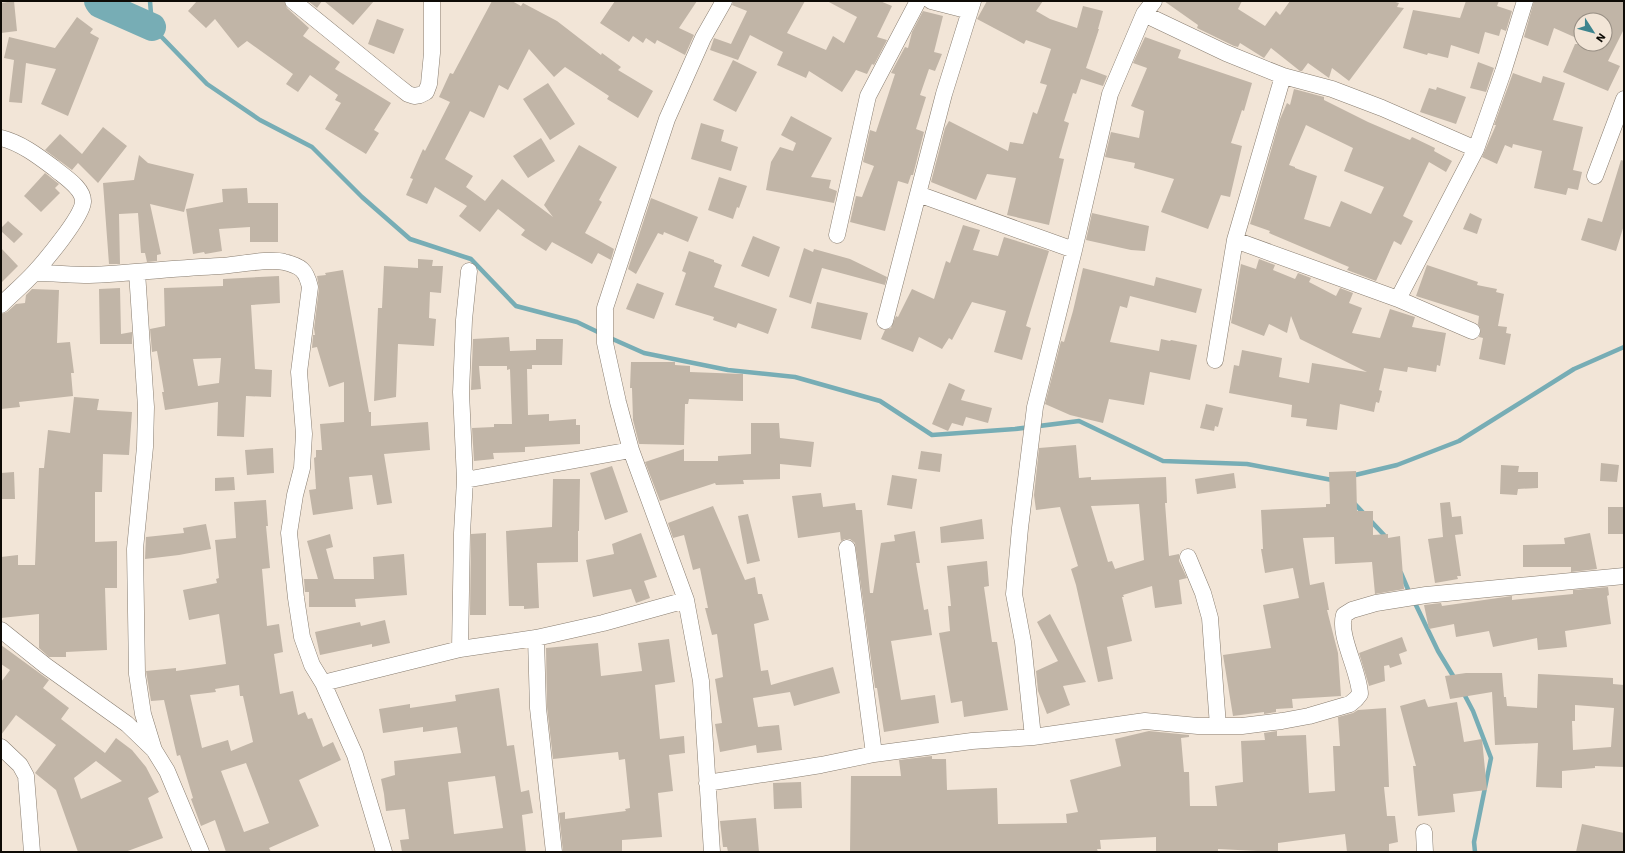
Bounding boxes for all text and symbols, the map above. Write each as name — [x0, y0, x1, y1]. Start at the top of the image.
north arrow — [1573, 12, 1613, 52]
text: N — [1593, 30, 1608, 45]

